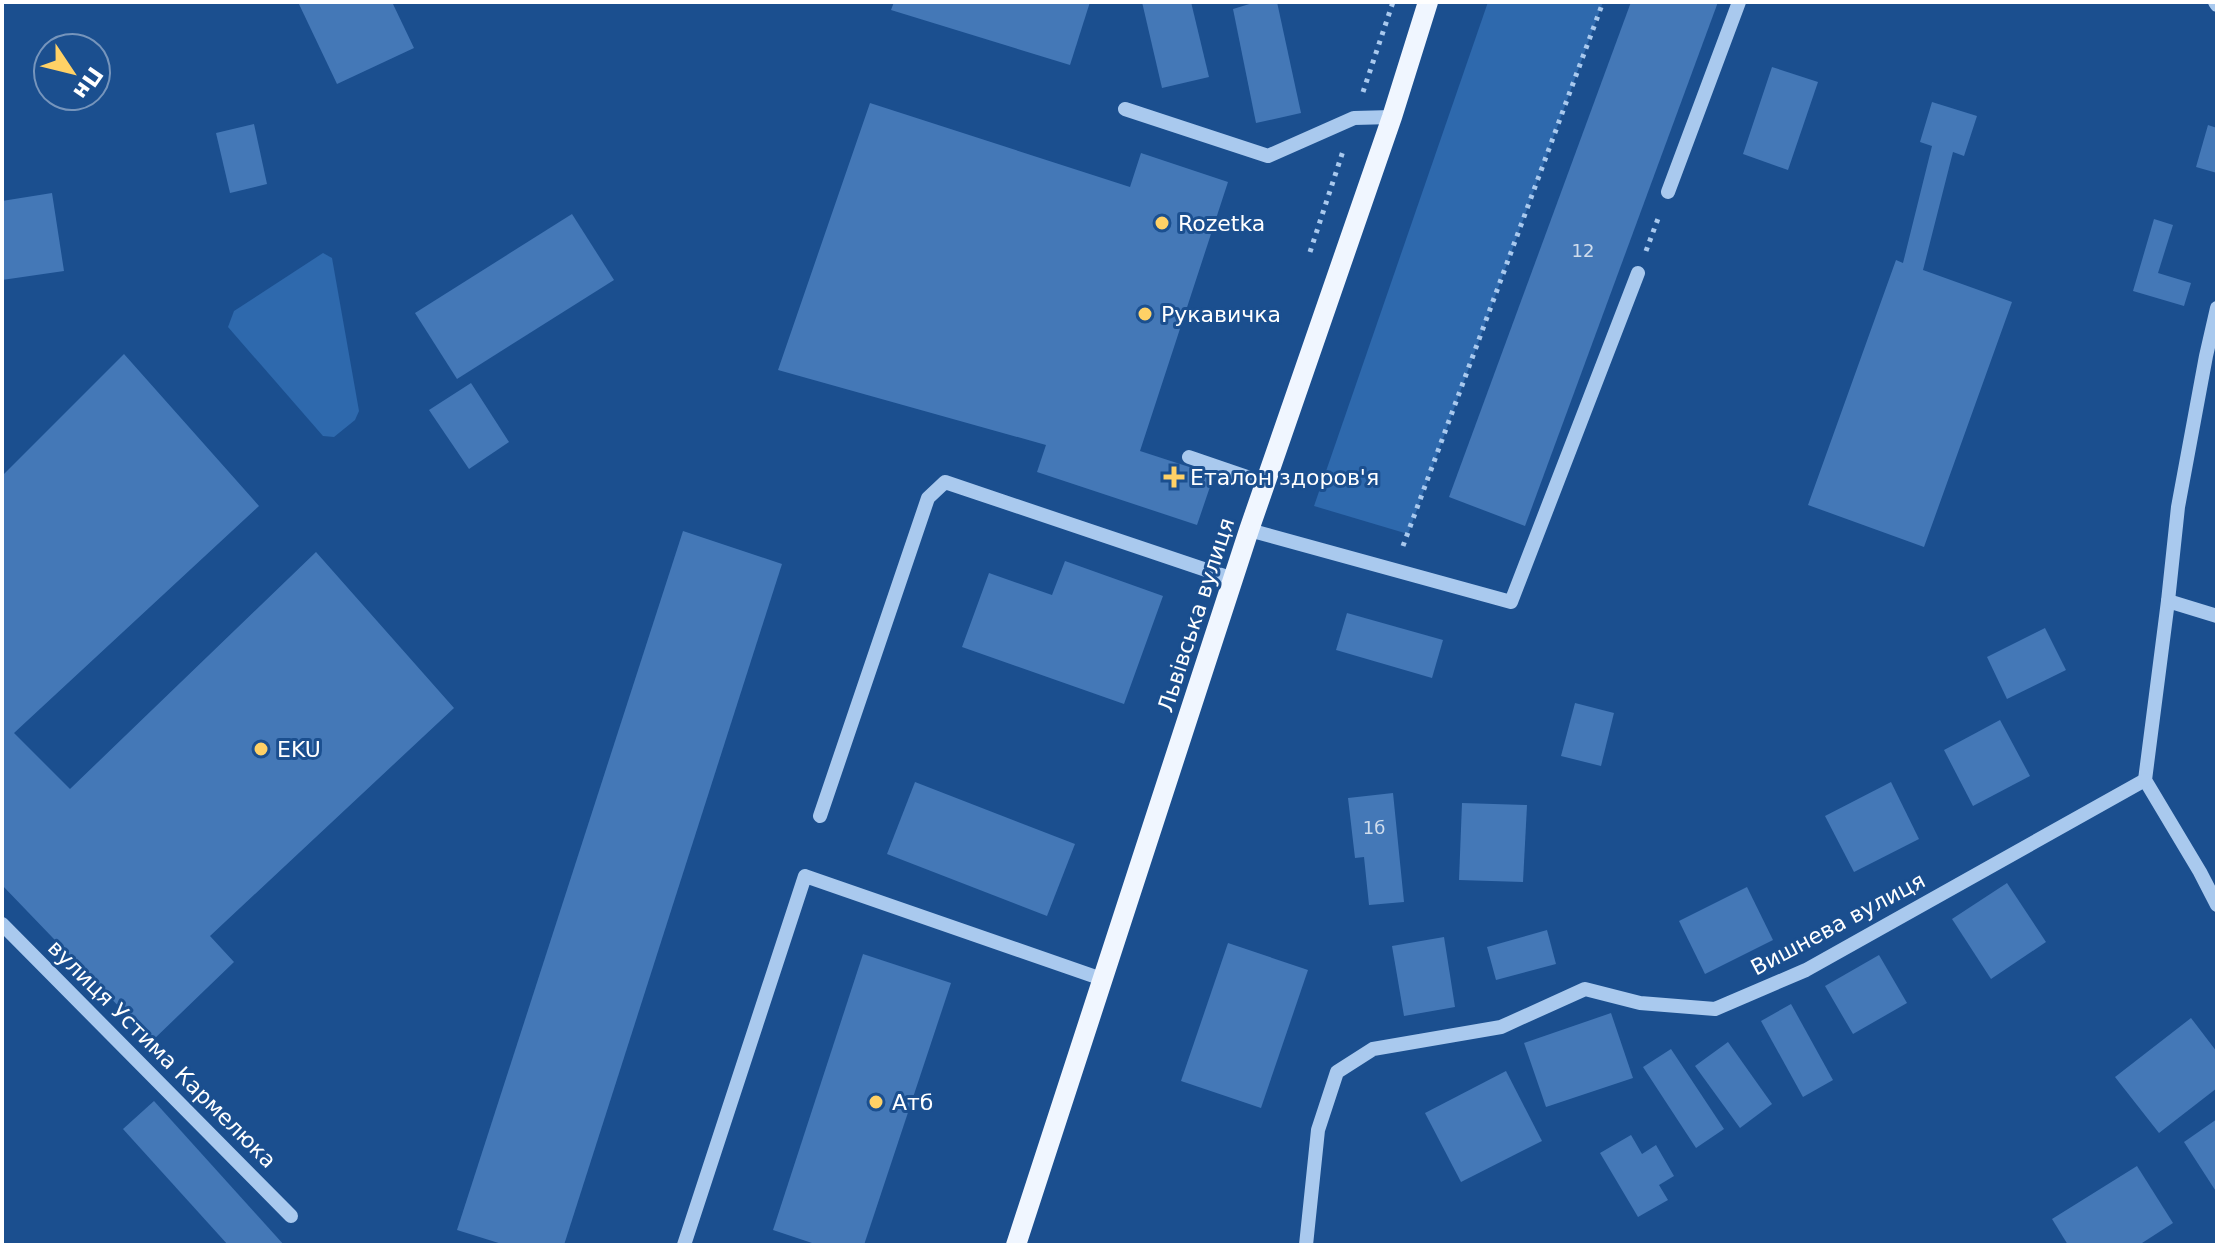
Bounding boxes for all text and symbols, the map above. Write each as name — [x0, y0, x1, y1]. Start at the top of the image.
north arrow — [32, 32, 112, 112]
text: Пн — [68, 62, 108, 104]
place label: Rozetka — [1178, 211, 1265, 236]
marker: Rozetka — [1153, 214, 1171, 232]
house number: 12 — [1572, 240, 1594, 261]
place label: Рукавичка — [1161, 302, 1281, 327]
marker: Рукавичка — [1136, 305, 1154, 323]
place label: Еталон здоров'я — [1190, 465, 1379, 490]
marker: Еталон здоров'я — [1165, 468, 1183, 486]
street label: Львівська вулиця — [1153, 515, 1239, 715]
place label: EKU — [277, 737, 321, 762]
marker: EKU — [252, 740, 270, 758]
house number: 1б — [1363, 817, 1385, 838]
street label: Вишнева вулиця — [1747, 868, 1929, 980]
street label: вулиця Устима Кармелюка — [43, 935, 281, 1173]
place label: Атб — [892, 1090, 933, 1115]
marker: Атб — [867, 1093, 885, 1111]

